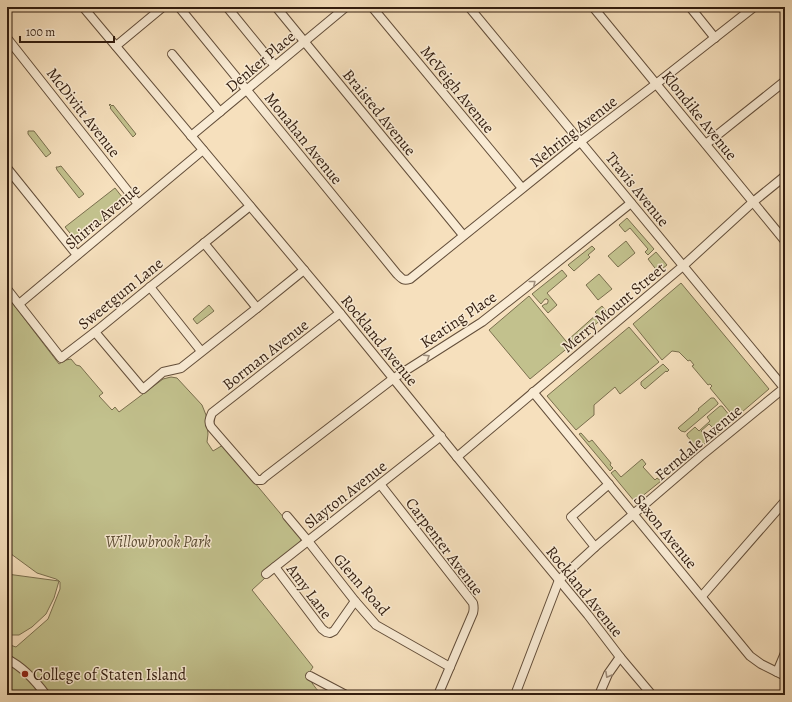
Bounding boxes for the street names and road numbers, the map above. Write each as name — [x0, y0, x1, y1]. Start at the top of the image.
street label: Denker Place — [221, 26, 300, 98]
street label: McVeigh Avenue — [415, 41, 499, 138]
street label: McDivitt Avenue — [41, 63, 125, 162]
street label: Braisted Avenue — [337, 65, 421, 161]
street label: Klondike Avenue — [656, 66, 742, 165]
street label: Monahan Avenue — [259, 88, 347, 189]
street label: Nehring Avenue — [525, 91, 622, 173]
street label: Travis Avenue — [600, 148, 674, 232]
street label: Shirra Avenue — [60, 179, 145, 255]
street label: Sweetgum Lane — [74, 253, 168, 335]
street label: Merry Mount Street — [557, 258, 670, 358]
street label: Keating Place — [416, 286, 501, 354]
street label: Rockland Avenue — [336, 290, 423, 391]
street label: Borman Avenue — [218, 314, 313, 395]
street label: Ferndale Avenue — [650, 400, 747, 486]
street label: Slayton Avenue — [300, 456, 392, 534]
street label: Saxon Avenue — [628, 490, 702, 574]
street label: Carpenter Avenue — [400, 493, 488, 600]
street label: Rockland Avenue — [541, 541, 628, 642]
street label: Glenn Road — [328, 549, 395, 621]
street label: Amy Lane — [281, 559, 337, 624]

